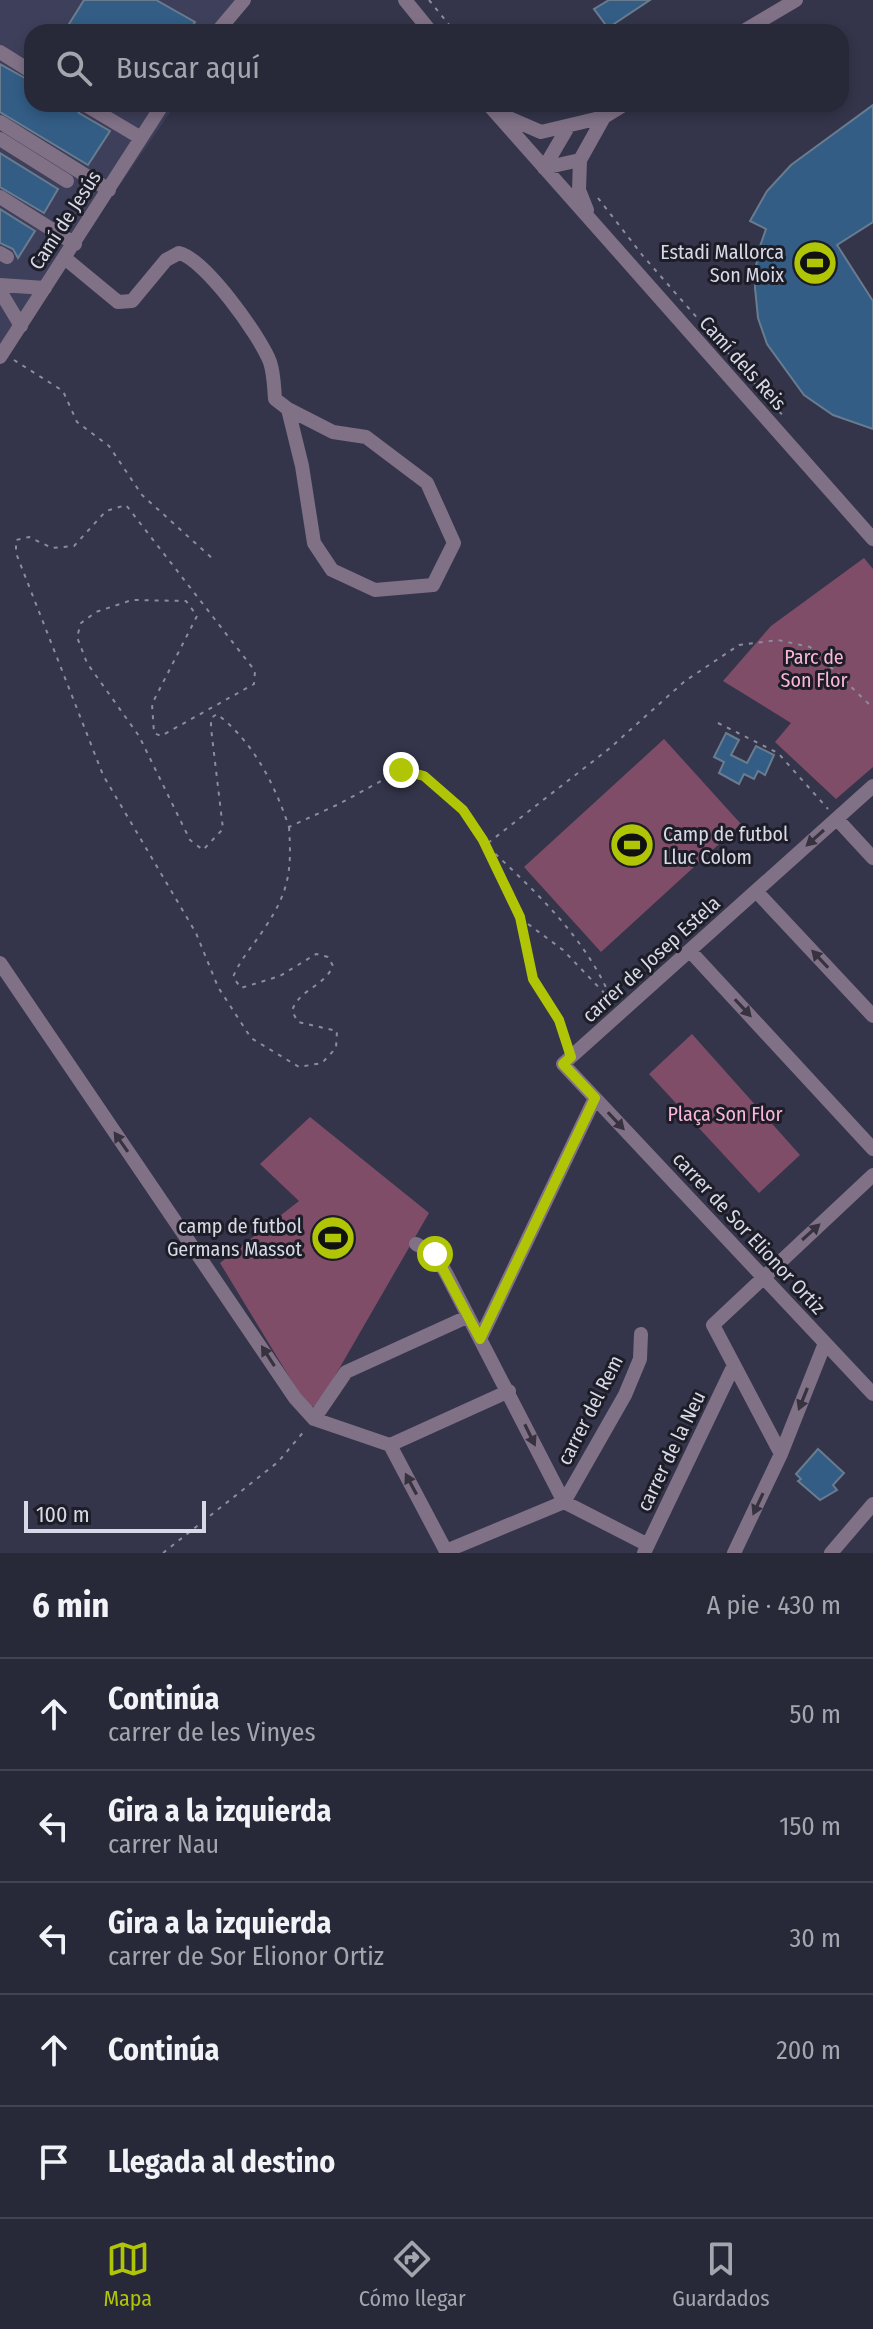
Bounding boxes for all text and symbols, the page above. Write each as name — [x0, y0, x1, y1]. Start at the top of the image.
search box — [24, 24, 849, 112]
icon: search — [52, 46, 96, 90]
text: Buscar aquí — [116, 50, 260, 86]
street label: Camí de Jesús — [24, 166, 106, 274]
sports icon: Estadi Mallorca Son Moix — [791, 239, 839, 287]
place label: Estadi Mallorca Son Moix — [660, 240, 784, 287]
street label: Camí dels Reis — [695, 311, 791, 415]
park label: Parc de Son Flor — [781, 645, 847, 692]
route end — [383, 752, 419, 788]
sports icon: Camp de futbol Lluc Colom — [608, 821, 656, 869]
place label: Camp de futbol Lluc Colom — [663, 822, 788, 869]
one-way arrow — [806, 829, 825, 847]
street label: carrer de Josep Estela — [577, 891, 725, 1027]
one-way arrow — [811, 950, 829, 969]
one-way arrow — [733, 998, 751, 1017]
park label: Plaça Son Flor — [667, 1102, 783, 1126]
one-way arrow — [607, 1111, 625, 1130]
one-way arrow — [114, 1132, 129, 1153]
street label: carrer de Sor Elionor Ortiz — [668, 1147, 830, 1319]
place label: camp de futbol Germans Massot — [167, 1214, 302, 1261]
sports icon: camp de futbol Germans Massot — [309, 1214, 357, 1262]
one-way arrow — [801, 1224, 820, 1242]
route start — [417, 1236, 453, 1272]
one-way arrow — [261, 1346, 276, 1367]
street label: carrer del Rem — [552, 1351, 628, 1469]
street label: carrer de la Neu — [632, 1387, 710, 1515]
one-way arrow — [796, 1387, 809, 1411]
one-way arrow — [524, 1423, 537, 1446]
one-way arrow — [404, 1472, 417, 1495]
one-way arrow — [751, 1492, 765, 1515]
scale bar — [24, 1497, 206, 1533]
text: 100 m — [36, 1501, 90, 1528]
text: 6 min — [32, 1585, 109, 1626]
text: A pie · 430 m — [707, 1590, 841, 1621]
text: Continúa — [108, 1681, 219, 1717]
icon: ahead — [32, 1692, 76, 1736]
text: 50 m — [789, 1699, 841, 1730]
text: carrer de les Vinyes — [108, 1717, 315, 1748]
text: Gira a la izquierda — [108, 1793, 331, 1829]
icon: left — [32, 1804, 76, 1848]
text: 150 m — [779, 1811, 841, 1842]
text: carrer Nau — [108, 1829, 219, 1860]
text: Gira a la izquierda — [108, 1905, 331, 1941]
icon: left — [32, 1916, 76, 1960]
text: 30 m — [790, 1923, 841, 1954]
text: carrer de Sor Elionor Ortiz — [108, 1941, 384, 1972]
icon: ahead — [32, 2028, 76, 2072]
text: Continúa — [108, 2032, 219, 2068]
text: 200 m — [776, 2035, 841, 2066]
icon: arrive — [32, 2140, 76, 2184]
text: Llegada al destino — [108, 2144, 335, 2180]
tab: Mapa — [103, 2237, 152, 2312]
tab: Cómo llegar — [359, 2237, 466, 2312]
tab: Guardados — [672, 2237, 770, 2312]

